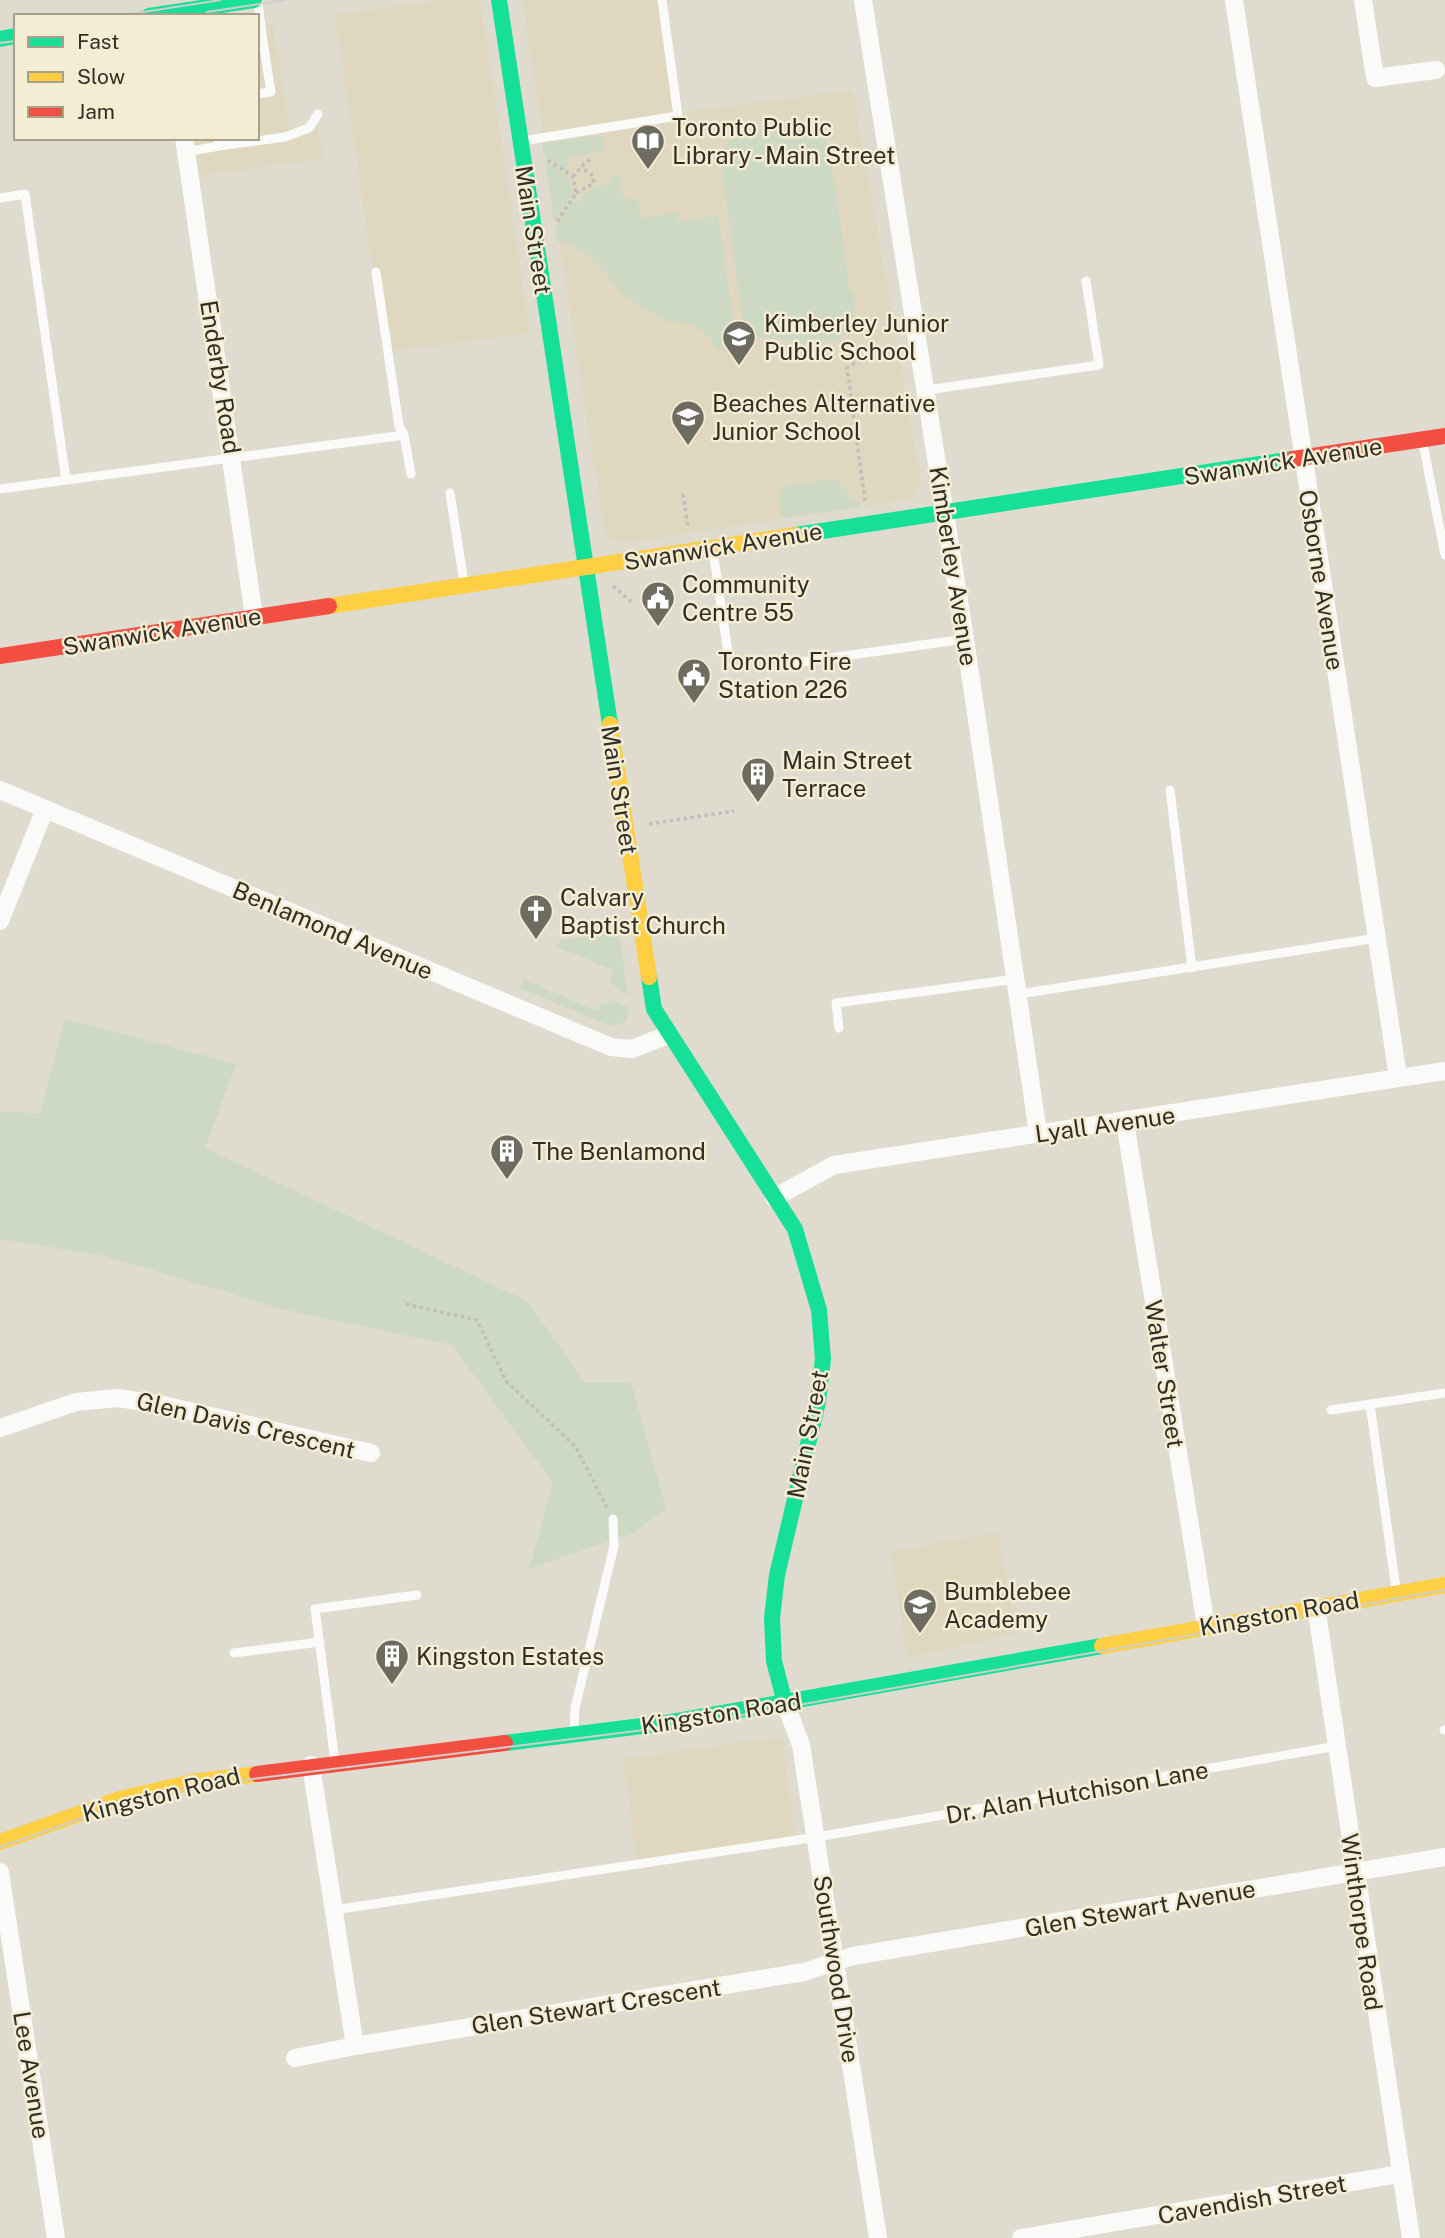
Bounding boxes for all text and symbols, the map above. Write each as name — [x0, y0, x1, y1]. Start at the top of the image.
legend — [14, 14, 259, 140]
text: Fast — [77, 29, 119, 54]
text: Slow — [77, 64, 125, 89]
text: Jam — [77, 99, 115, 124]
place label: Toronto Public Library - Main Street — [672, 113, 895, 169]
library icon: Toronto Public Library - Main Street — [629, 122, 667, 171]
street label: Main Street — [510, 163, 558, 297]
street label: Enderby Road — [195, 298, 247, 456]
place label: Kimberley Junior Public School — [764, 309, 949, 365]
school or university icon: Kimberley Junior Public School — [720, 318, 758, 367]
place label: Beaches Alternative Junior School — [712, 389, 936, 445]
school or university icon: Beaches Alternative Junior School — [669, 398, 707, 447]
street label: Swanwick Avenue — [1182, 431, 1384, 491]
street label: Kimberley Avenue — [924, 464, 984, 668]
street label: Osborne Avenue — [1294, 488, 1350, 672]
street label: Swanwick Avenue — [622, 516, 824, 576]
place label: Community Centre 55 — [682, 570, 810, 626]
public building icon: Community Centre 55 — [639, 579, 677, 628]
street label: Swanwick Avenue — [61, 601, 263, 661]
place label: Toronto Fire Station 226 — [718, 647, 852, 703]
public building icon: Toronto Fire Station 226 — [675, 656, 713, 705]
street label: Main Street — [596, 723, 644, 857]
place label: Main Street Terrace — [782, 746, 912, 802]
building icon: Main Street Terrace — [739, 755, 777, 804]
street label: Benlamond Avenue — [229, 875, 437, 985]
place label: Calvary Baptist Church — [560, 883, 726, 939]
church icon: Calvary Baptist Church — [517, 892, 555, 941]
street label: Lyall Avenue — [1033, 1100, 1177, 1148]
building icon: The Benlamond — [488, 1132, 526, 1181]
place label: The Benlamond — [532, 1137, 706, 1165]
street label: Walter Street — [1139, 1298, 1191, 1450]
street label: Main Street — [781, 1367, 833, 1501]
street label: Glen Davis Crescent — [134, 1386, 358, 1464]
place label: Bumblebee Academy — [944, 1577, 1071, 1633]
street label: Kingston Road — [1197, 1585, 1361, 1641]
school or university icon: Bumblebee Academy — [901, 1586, 939, 1635]
building icon: Kingston Estates — [373, 1637, 411, 1686]
place label: Kingston Estates — [416, 1642, 604, 1670]
street label: Kingston Road — [639, 1687, 803, 1739]
street label: Dr. Alan Hutchison Lane — [944, 1755, 1210, 1829]
street label: Kingston Road — [79, 1761, 243, 1827]
street label: Winthorpe Road — [1336, 1831, 1388, 2013]
street label: Southwood Drive — [808, 1873, 866, 2065]
street label: Glen Stewart Avenue — [1022, 1874, 1258, 1942]
street label: Glen Stewart Crescent — [469, 1972, 723, 2040]
street label: Lee Avenue — [8, 2009, 56, 2141]
street label: Cavendish Street — [1156, 2169, 1348, 2229]

